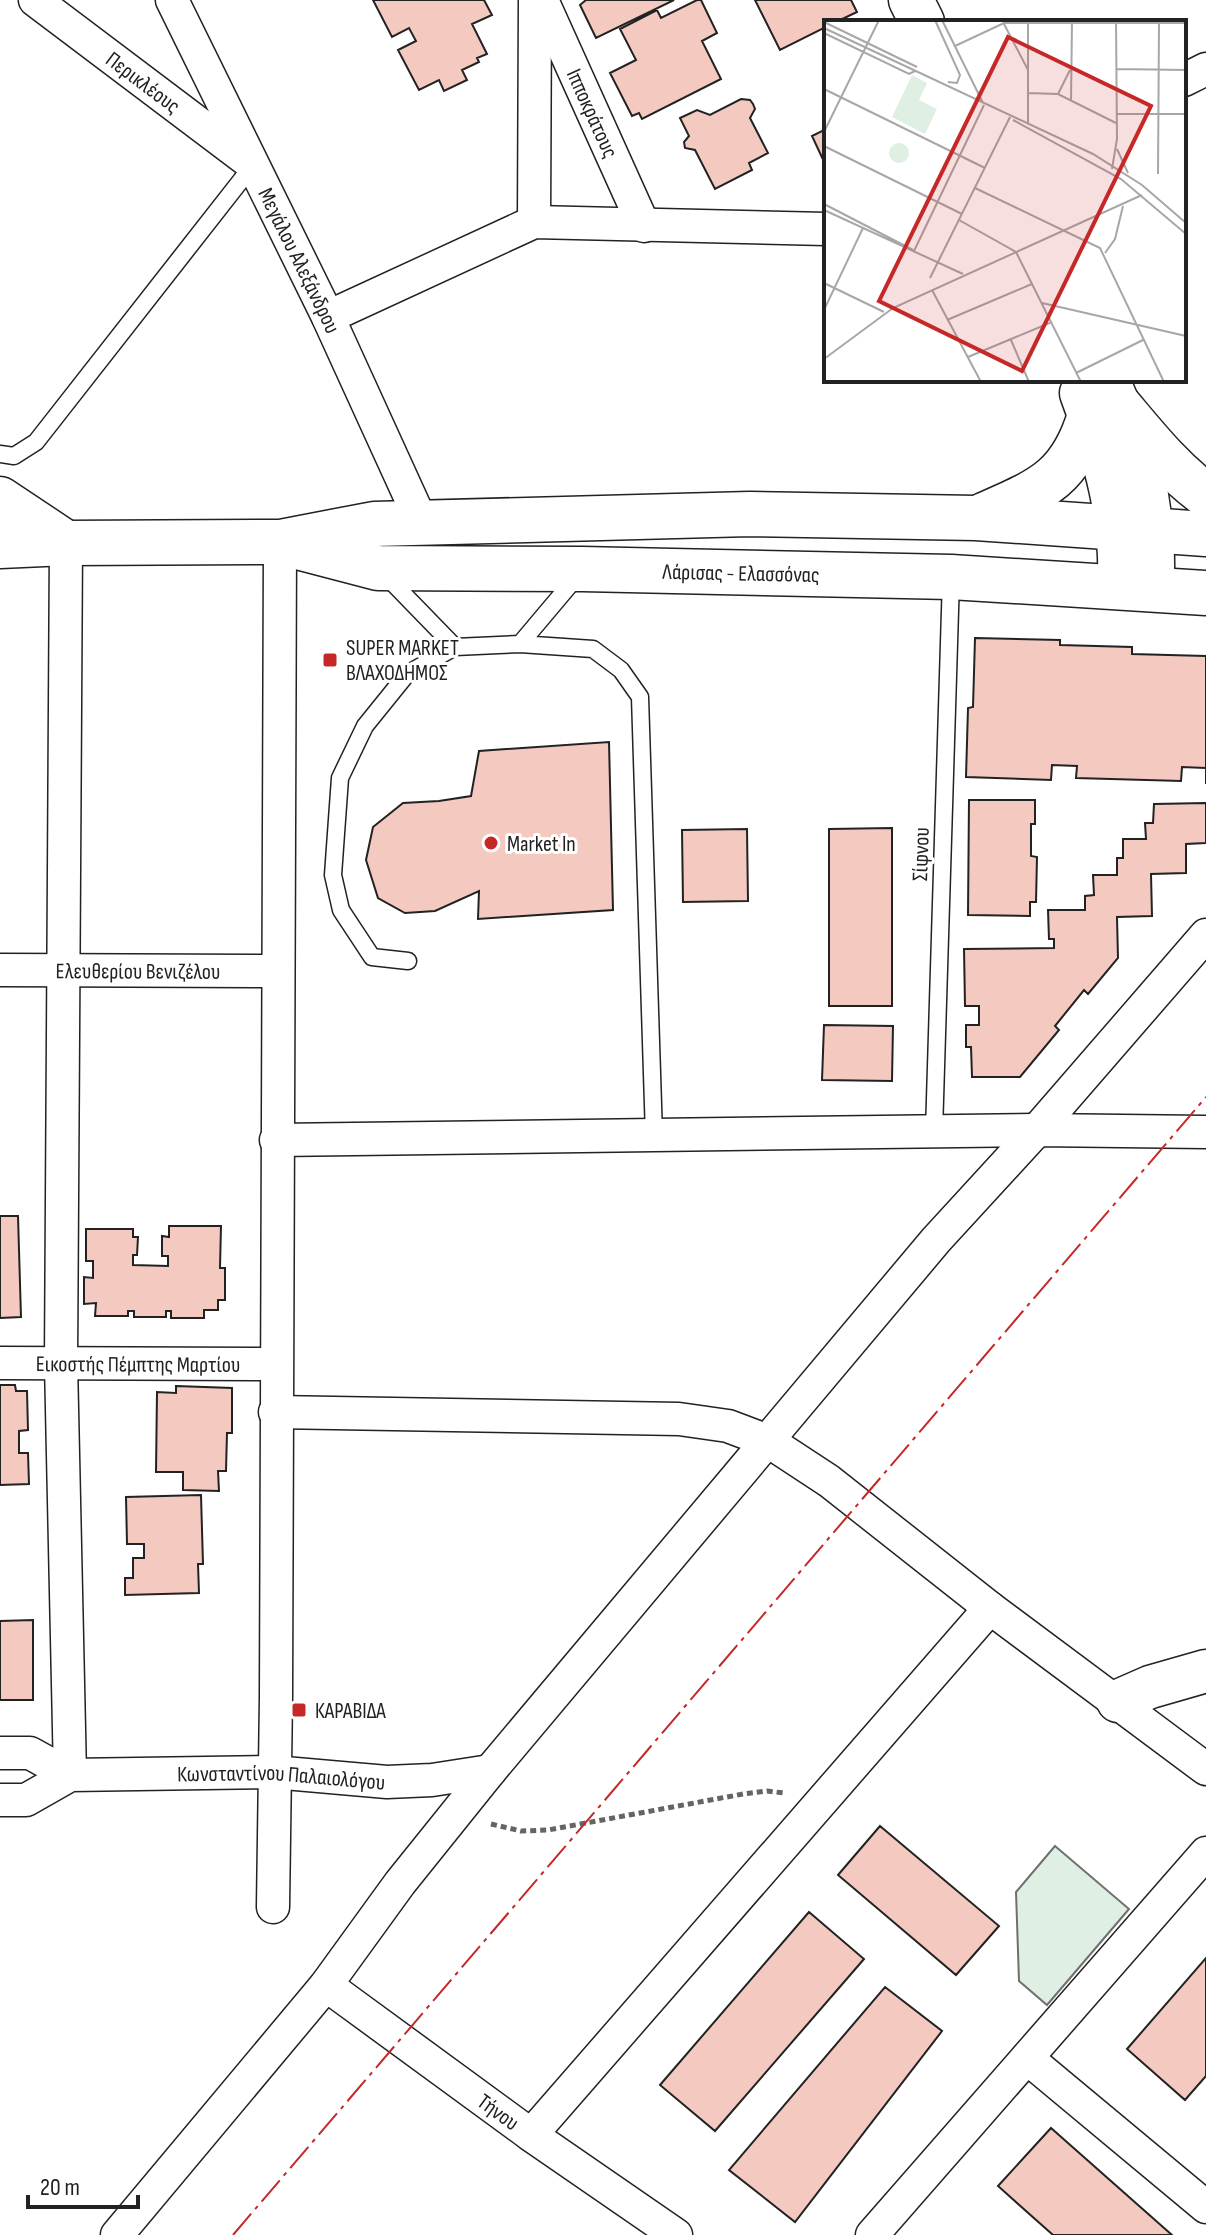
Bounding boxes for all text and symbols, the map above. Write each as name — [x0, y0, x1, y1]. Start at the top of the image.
inset map — [824, 20, 1186, 382]
street label: Περικλέους — [100, 46, 185, 120]
street label: Ιπποκράτους — [560, 65, 624, 163]
street label: Μεγάλου Αλεξάνδρου — [252, 184, 346, 338]
street label: Λάρισας - Ελασσόνας — [661, 559, 820, 589]
place label: SUPER MARKET ΒΛΑΧΟΔΗΜΟΣ — [346, 635, 459, 687]
marker: SUPER MARKET ΒΛΑΧΟΔΗΜΟΣ — [321, 651, 339, 669]
street label: Σίφνου — [907, 827, 936, 881]
place label: Market In — [507, 831, 576, 858]
marker: Market In — [482, 834, 500, 852]
street label: Ελευθερίου Βενιζέλου — [56, 958, 220, 986]
street label: Εικοστής Πέμπτης Μαρτίου — [36, 1351, 240, 1379]
place label: ΚΑΡΑΒΙΔΑ — [315, 1698, 386, 1725]
marker: ΚΑΡΑΒΙΔΑ — [290, 1701, 308, 1719]
street label: Κωνσταντίνου Παλαιολόγου — [177, 1760, 386, 1797]
street label: Τήνου — [472, 2088, 524, 2137]
scale bar — [28, 2159, 138, 2209]
text: 20 m — [40, 2173, 80, 2202]

